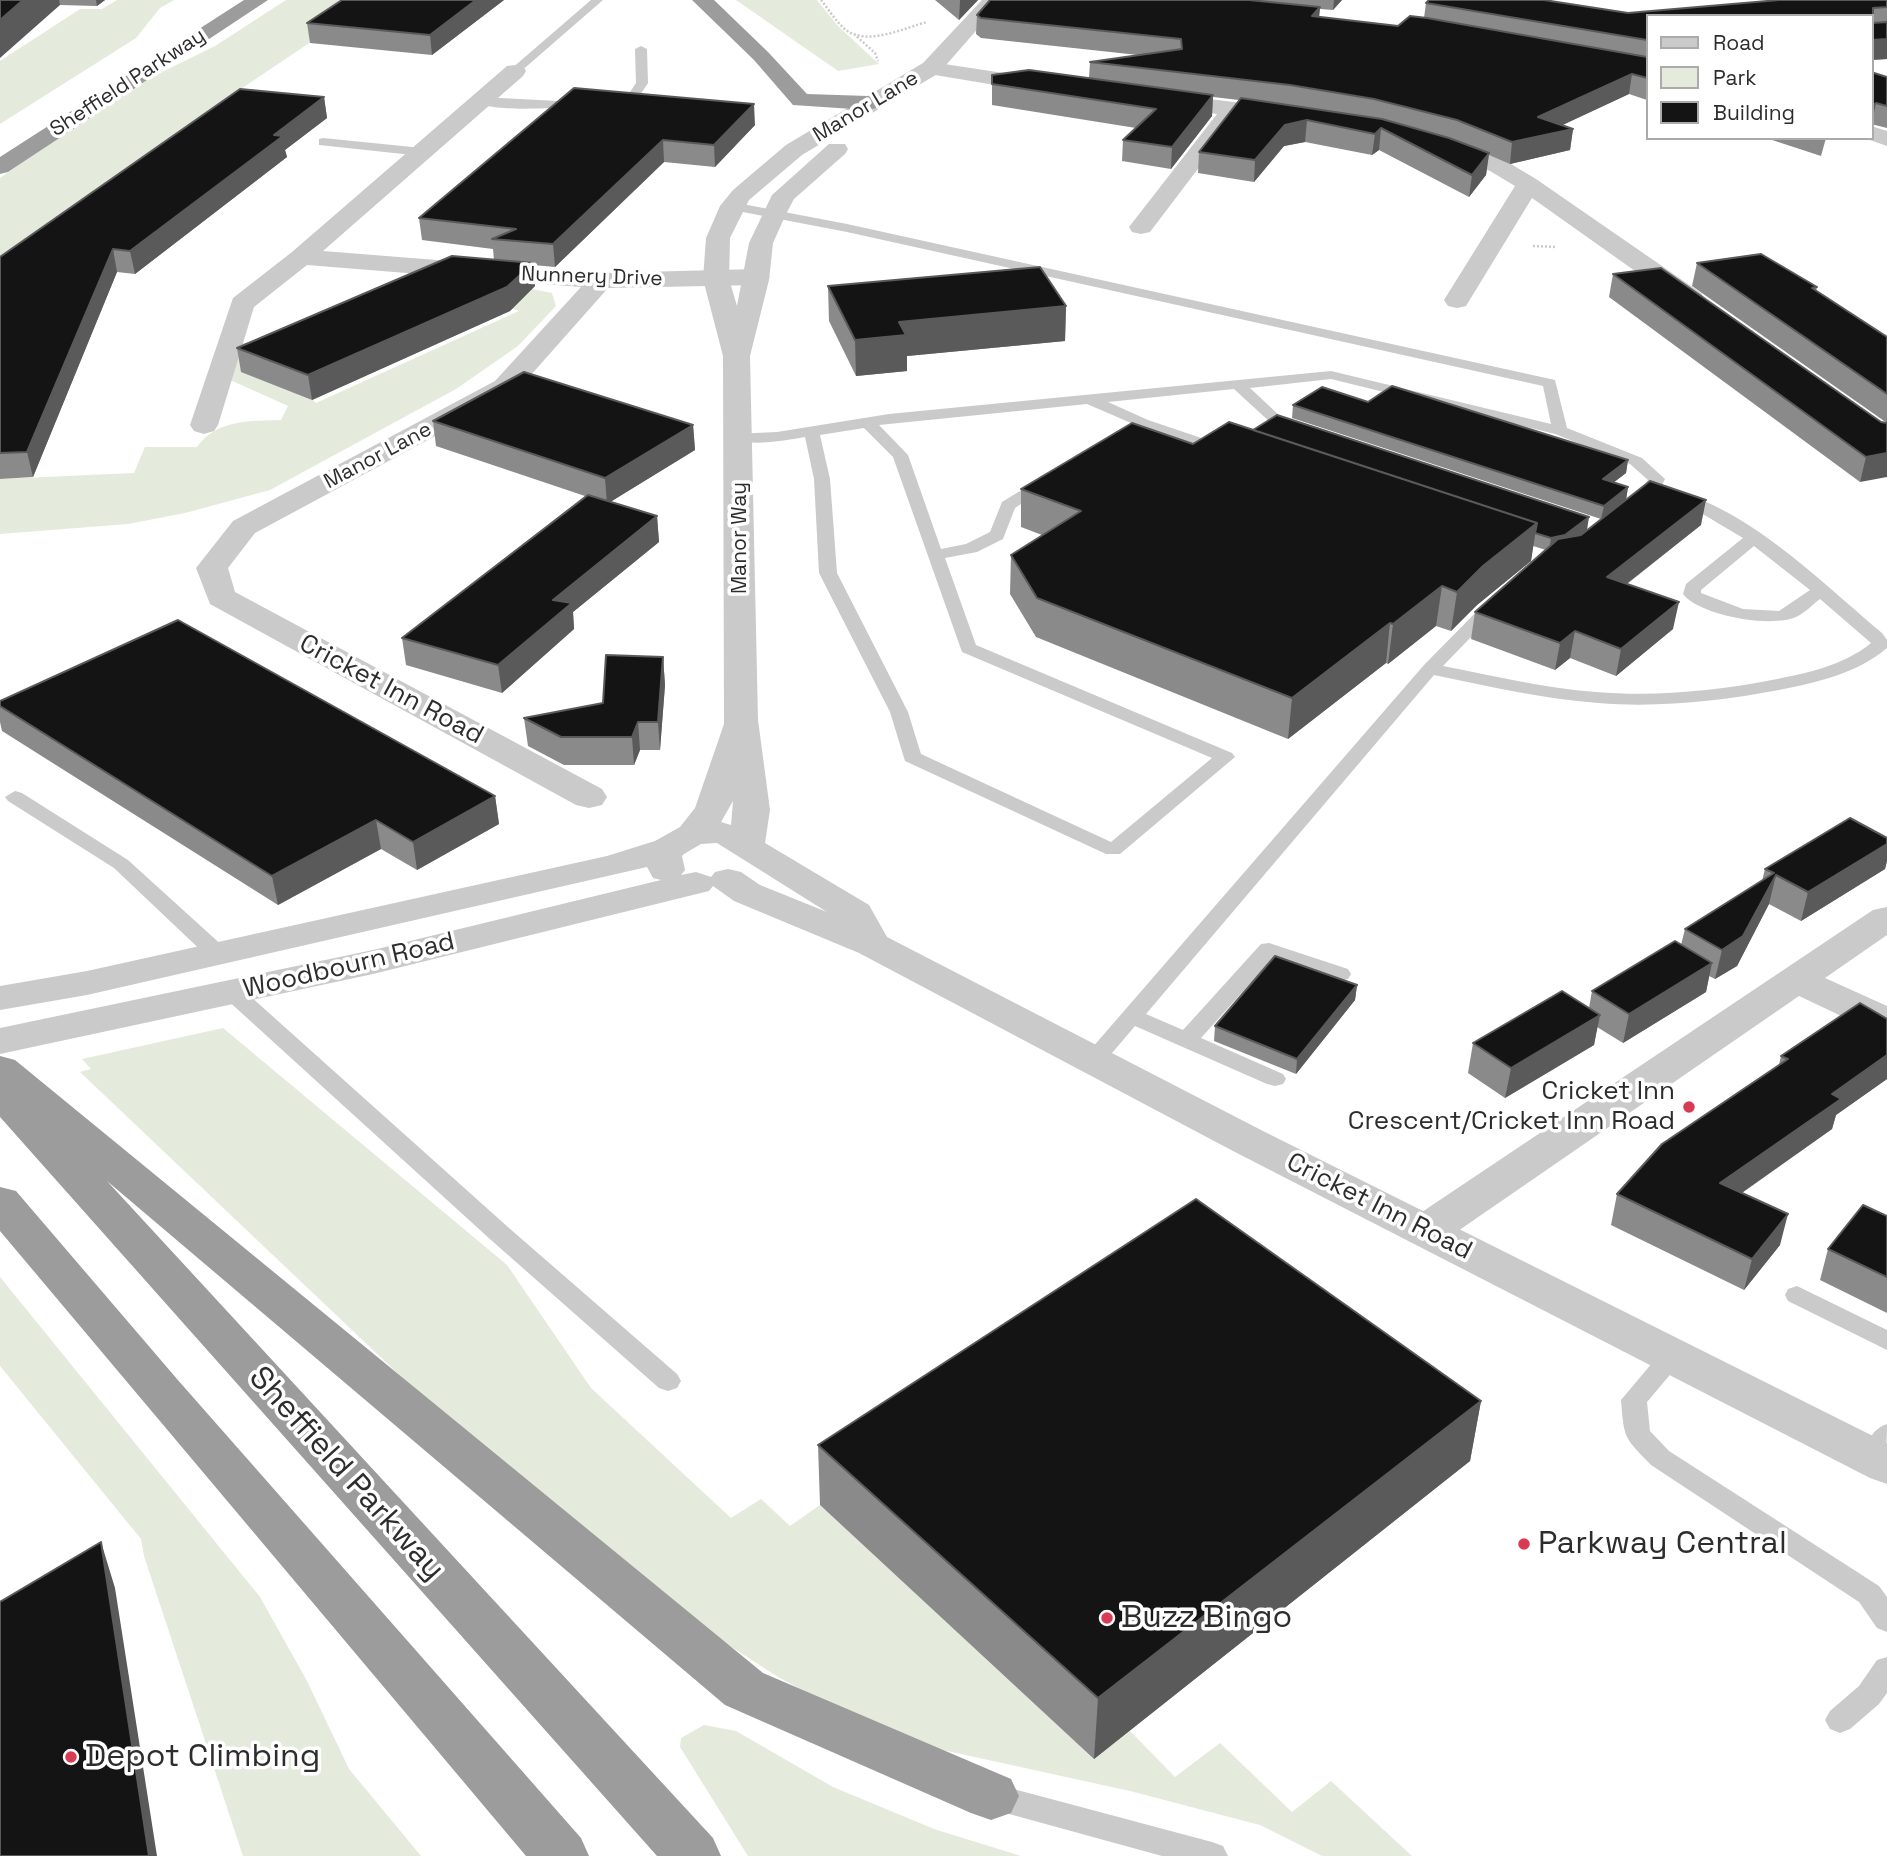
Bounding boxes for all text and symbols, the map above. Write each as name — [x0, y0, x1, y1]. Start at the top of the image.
legend — [1646, 14, 1873, 140]
street label: Sheffield Parkway — [46, 23, 210, 143]
text: Road — [1713, 29, 1765, 56]
text: Park — [1713, 64, 1757, 91]
street label: Manor Lane — [809, 66, 923, 148]
text: Building — [1713, 99, 1795, 126]
street label: Nunnery Drive — [521, 262, 663, 292]
street label: Manor Lane — [320, 417, 436, 495]
street label: Manor Way — [727, 482, 753, 594]
street label: Cricket Inn Road — [294, 628, 488, 752]
street label: Woodbourn Road — [240, 926, 458, 1006]
place label: Cricket Inn Crescent/Cricket Inn Road — [1348, 1076, 1675, 1138]
marker: Cricket Inn Crescent/Cricket Inn Road — [1681, 1099, 1697, 1115]
street label: Cricket Inn Road — [1281, 1147, 1477, 1267]
street label: Sheffield Parkway — [240, 1359, 452, 1589]
place label: Parkway Central — [1538, 1525, 1787, 1563]
marker: Parkway Central — [1516, 1536, 1532, 1552]
place label: Buzz Bingo — [1121, 1599, 1292, 1637]
marker: Buzz Bingo — [1099, 1610, 1115, 1626]
place label: Depot Climbing — [85, 1738, 320, 1776]
marker: Depot Climbing — [63, 1749, 79, 1765]

